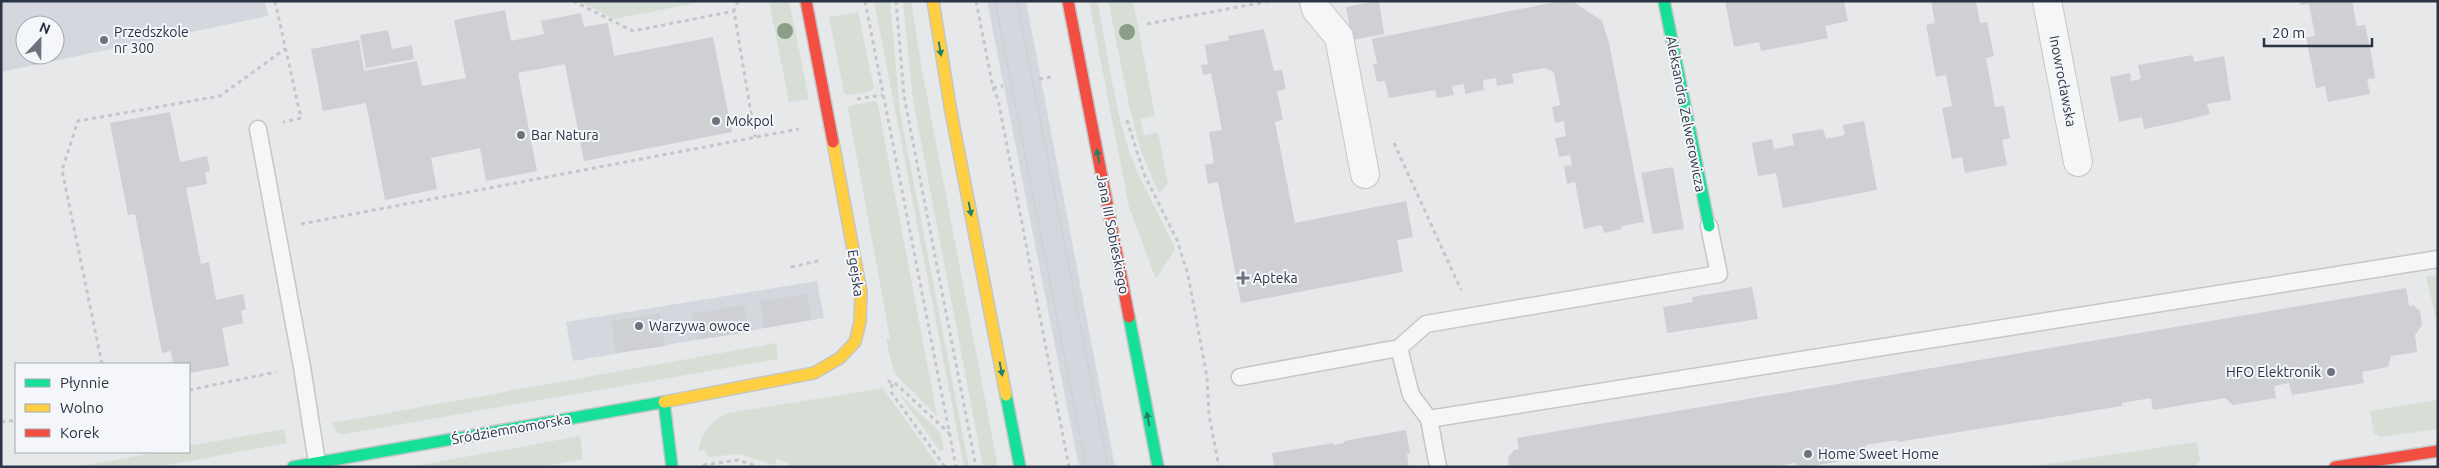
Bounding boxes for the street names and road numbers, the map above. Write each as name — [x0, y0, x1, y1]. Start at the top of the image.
street label: Inowrocławska — [2046, 34, 2080, 128]
street label: Aleksandra Zelwerowicza — [1663, 35, 1709, 193]
street label: Jana III Sobieskiego — [1094, 173, 1132, 295]
street label: Egejska — [845, 249, 867, 297]
street label: Śródziemnomorska — [450, 410, 572, 447]

